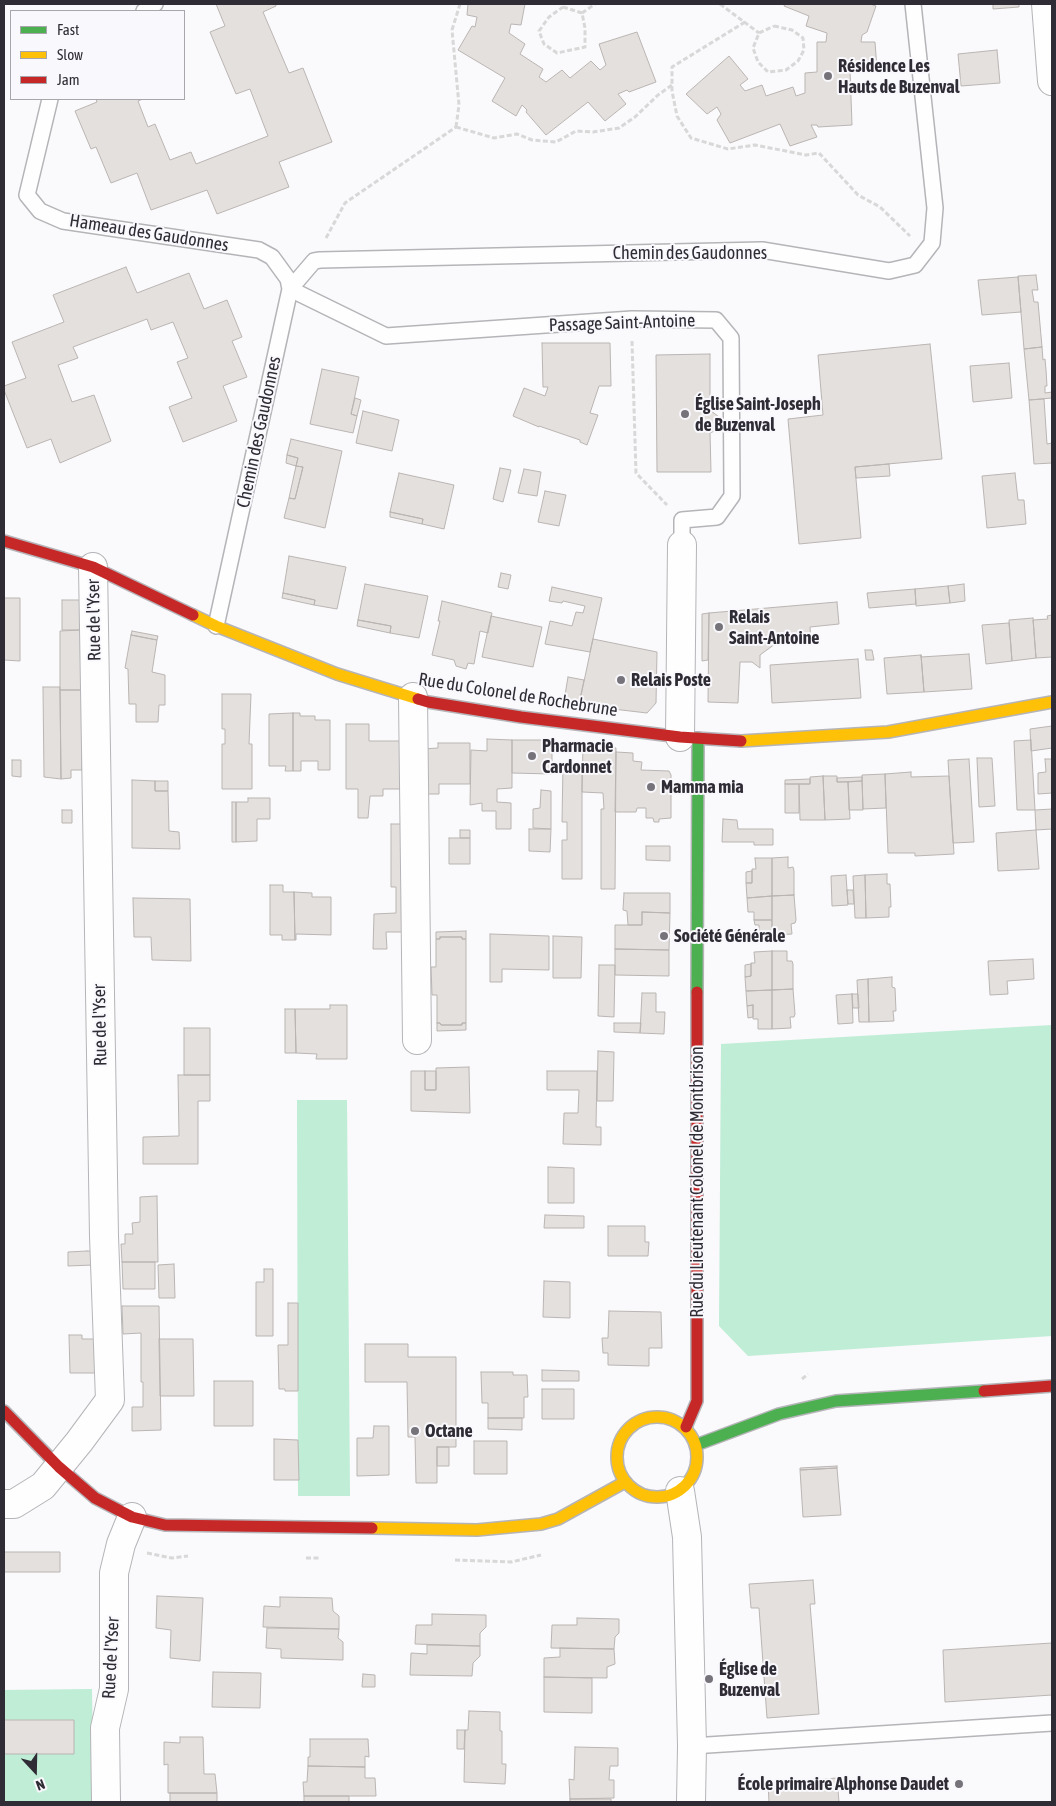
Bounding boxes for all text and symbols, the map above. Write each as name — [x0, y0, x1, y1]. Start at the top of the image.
legend — [10, 10, 185, 100]
text: Fast — [57, 21, 79, 38]
text: Slow — [57, 46, 83, 63]
place label: Résidence Les Hauts de Buzenval — [838, 55, 959, 98]
marker: Résidence Les Hauts de Buzenval — [822, 70, 834, 82]
text: Jam — [57, 71, 80, 88]
street label: Hameau des Gaudonnes — [68, 210, 230, 256]
street label: Chemin des Gaudonnes — [613, 242, 767, 264]
street label: Passage Saint-Antoine — [548, 310, 696, 336]
street label: Chemin des Gaudonnes — [232, 354, 286, 510]
place label: Église Saint-Joseph de Buzenval — [695, 393, 821, 436]
marker: Église Saint-Joseph de Buzenval — [679, 408, 691, 420]
street label: Rue de l'Yser — [82, 579, 106, 661]
place label: Relais Saint-Antoine — [729, 606, 820, 649]
marker: Relais Saint-Antoine — [713, 621, 725, 633]
street label: Rue du Colonel de Rochebrune — [417, 669, 619, 721]
place label: Relais Poste — [631, 669, 711, 691]
marker: Relais Poste — [615, 674, 627, 686]
place label: Pharmacie Cardonnet — [542, 735, 614, 778]
marker: Pharmacie Cardonnet — [526, 750, 538, 762]
place label: Mamma mia — [661, 776, 744, 798]
marker: Mamma mia — [645, 781, 657, 793]
place label: Société Générale — [674, 925, 785, 947]
marker: Société Générale — [658, 930, 670, 942]
street label: Rue de l'Yser — [88, 984, 112, 1066]
street label: Rue du Lieutenant Colonel de Montbrison — [686, 1046, 708, 1318]
place label: Octane — [425, 1420, 473, 1442]
marker: Octane — [409, 1425, 421, 1437]
street label: Rue de l'Yser — [98, 1616, 124, 1700]
place label: Église de Buzenval — [719, 1658, 780, 1700]
marker: Église de Buzenval — [703, 1673, 715, 1685]
north arrow — [10, 1746, 60, 1796]
place label: École primaire Alphonse Daudet — [738, 1773, 949, 1795]
text: N — [34, 1776, 47, 1794]
marker: École primaire Alphonse Daudet — [953, 1778, 965, 1790]

